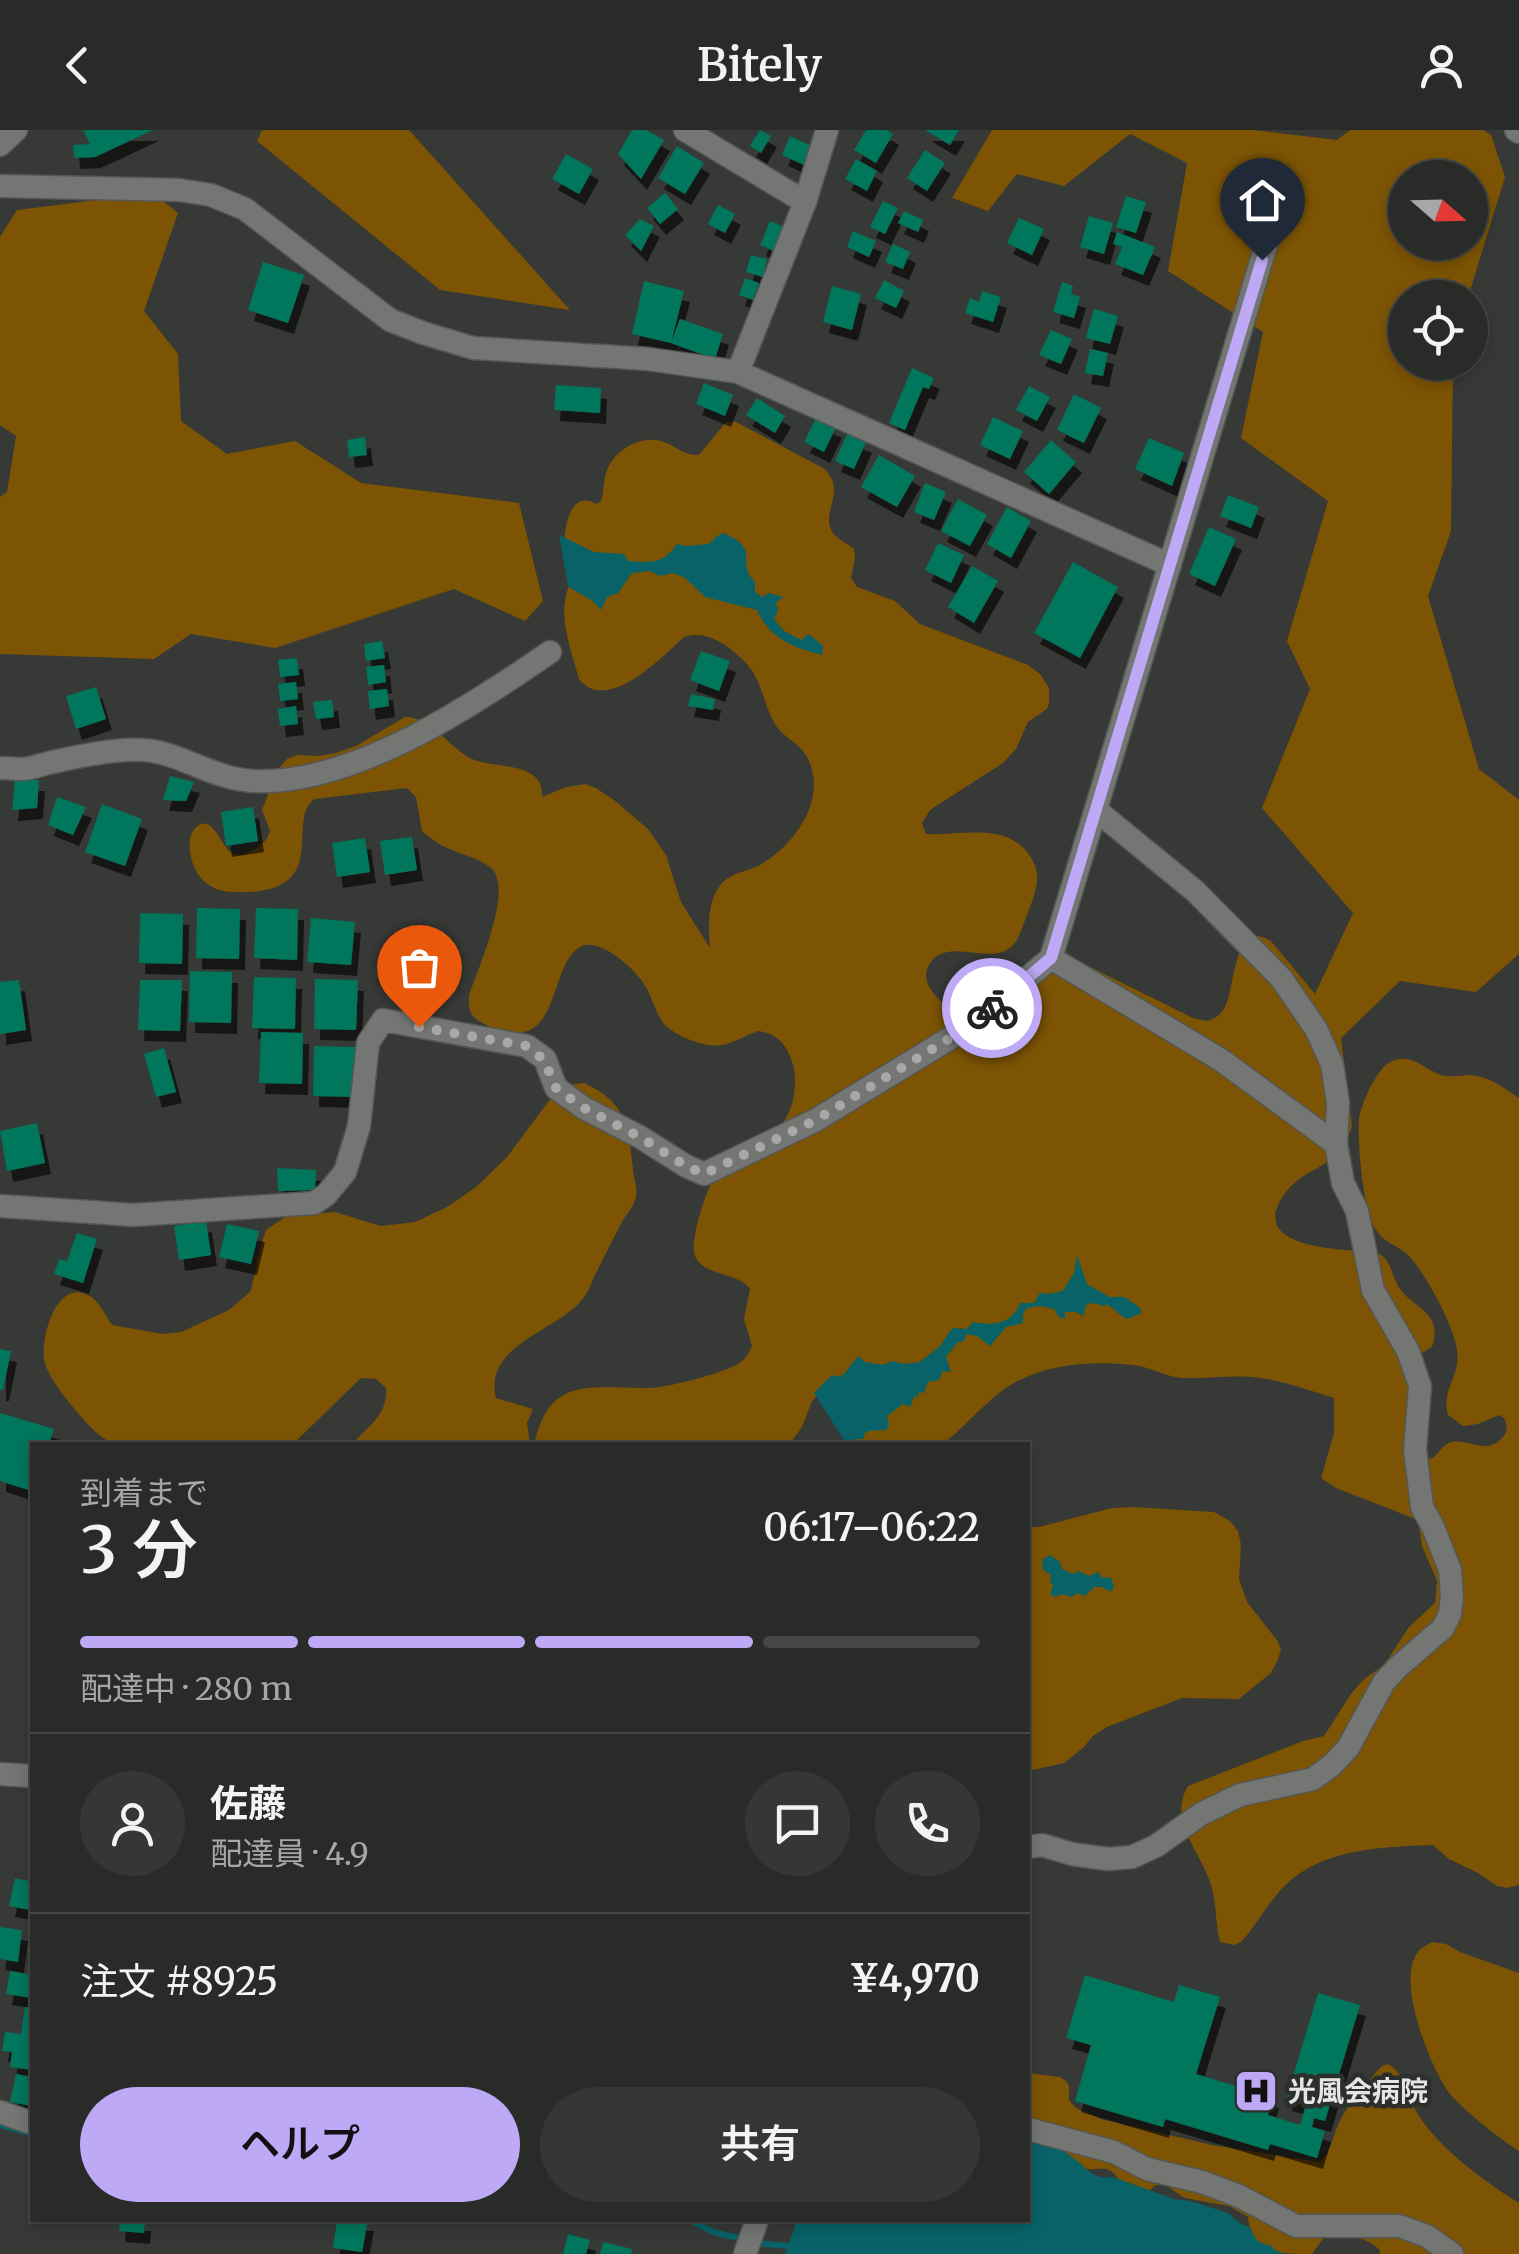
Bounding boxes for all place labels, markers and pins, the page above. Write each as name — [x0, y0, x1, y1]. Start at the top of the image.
pin — [1220, 158, 1305, 261]
pin — [377, 925, 462, 1028]
hospital icon: 光風会病院 — [1233, 2068, 1279, 2114]
place label: 光風会病院 — [1288, 2073, 1428, 2109]

